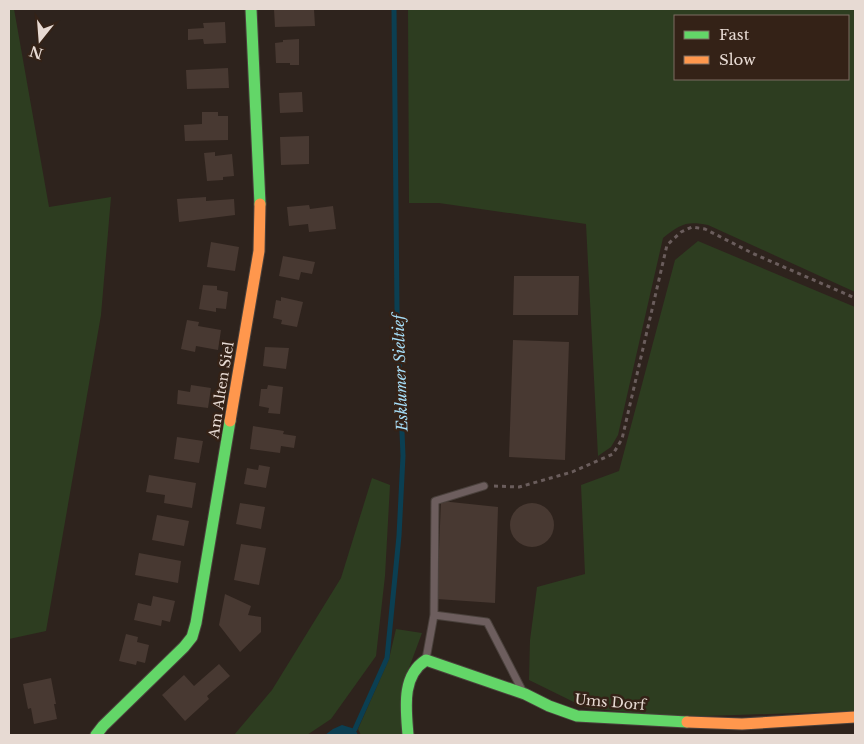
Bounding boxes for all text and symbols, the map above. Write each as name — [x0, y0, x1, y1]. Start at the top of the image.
north arrow — [15, 15, 65, 65]
legend — [674, 15, 849, 80]
text: Fast — [719, 25, 750, 44]
text: N — [27, 42, 45, 63]
text: Slow — [719, 50, 756, 69]
water label: Esklumer Sieltief — [388, 310, 412, 433]
street label: Am Alten Siel — [204, 340, 238, 441]
street label: Ums Dorf — [574, 690, 648, 714]

